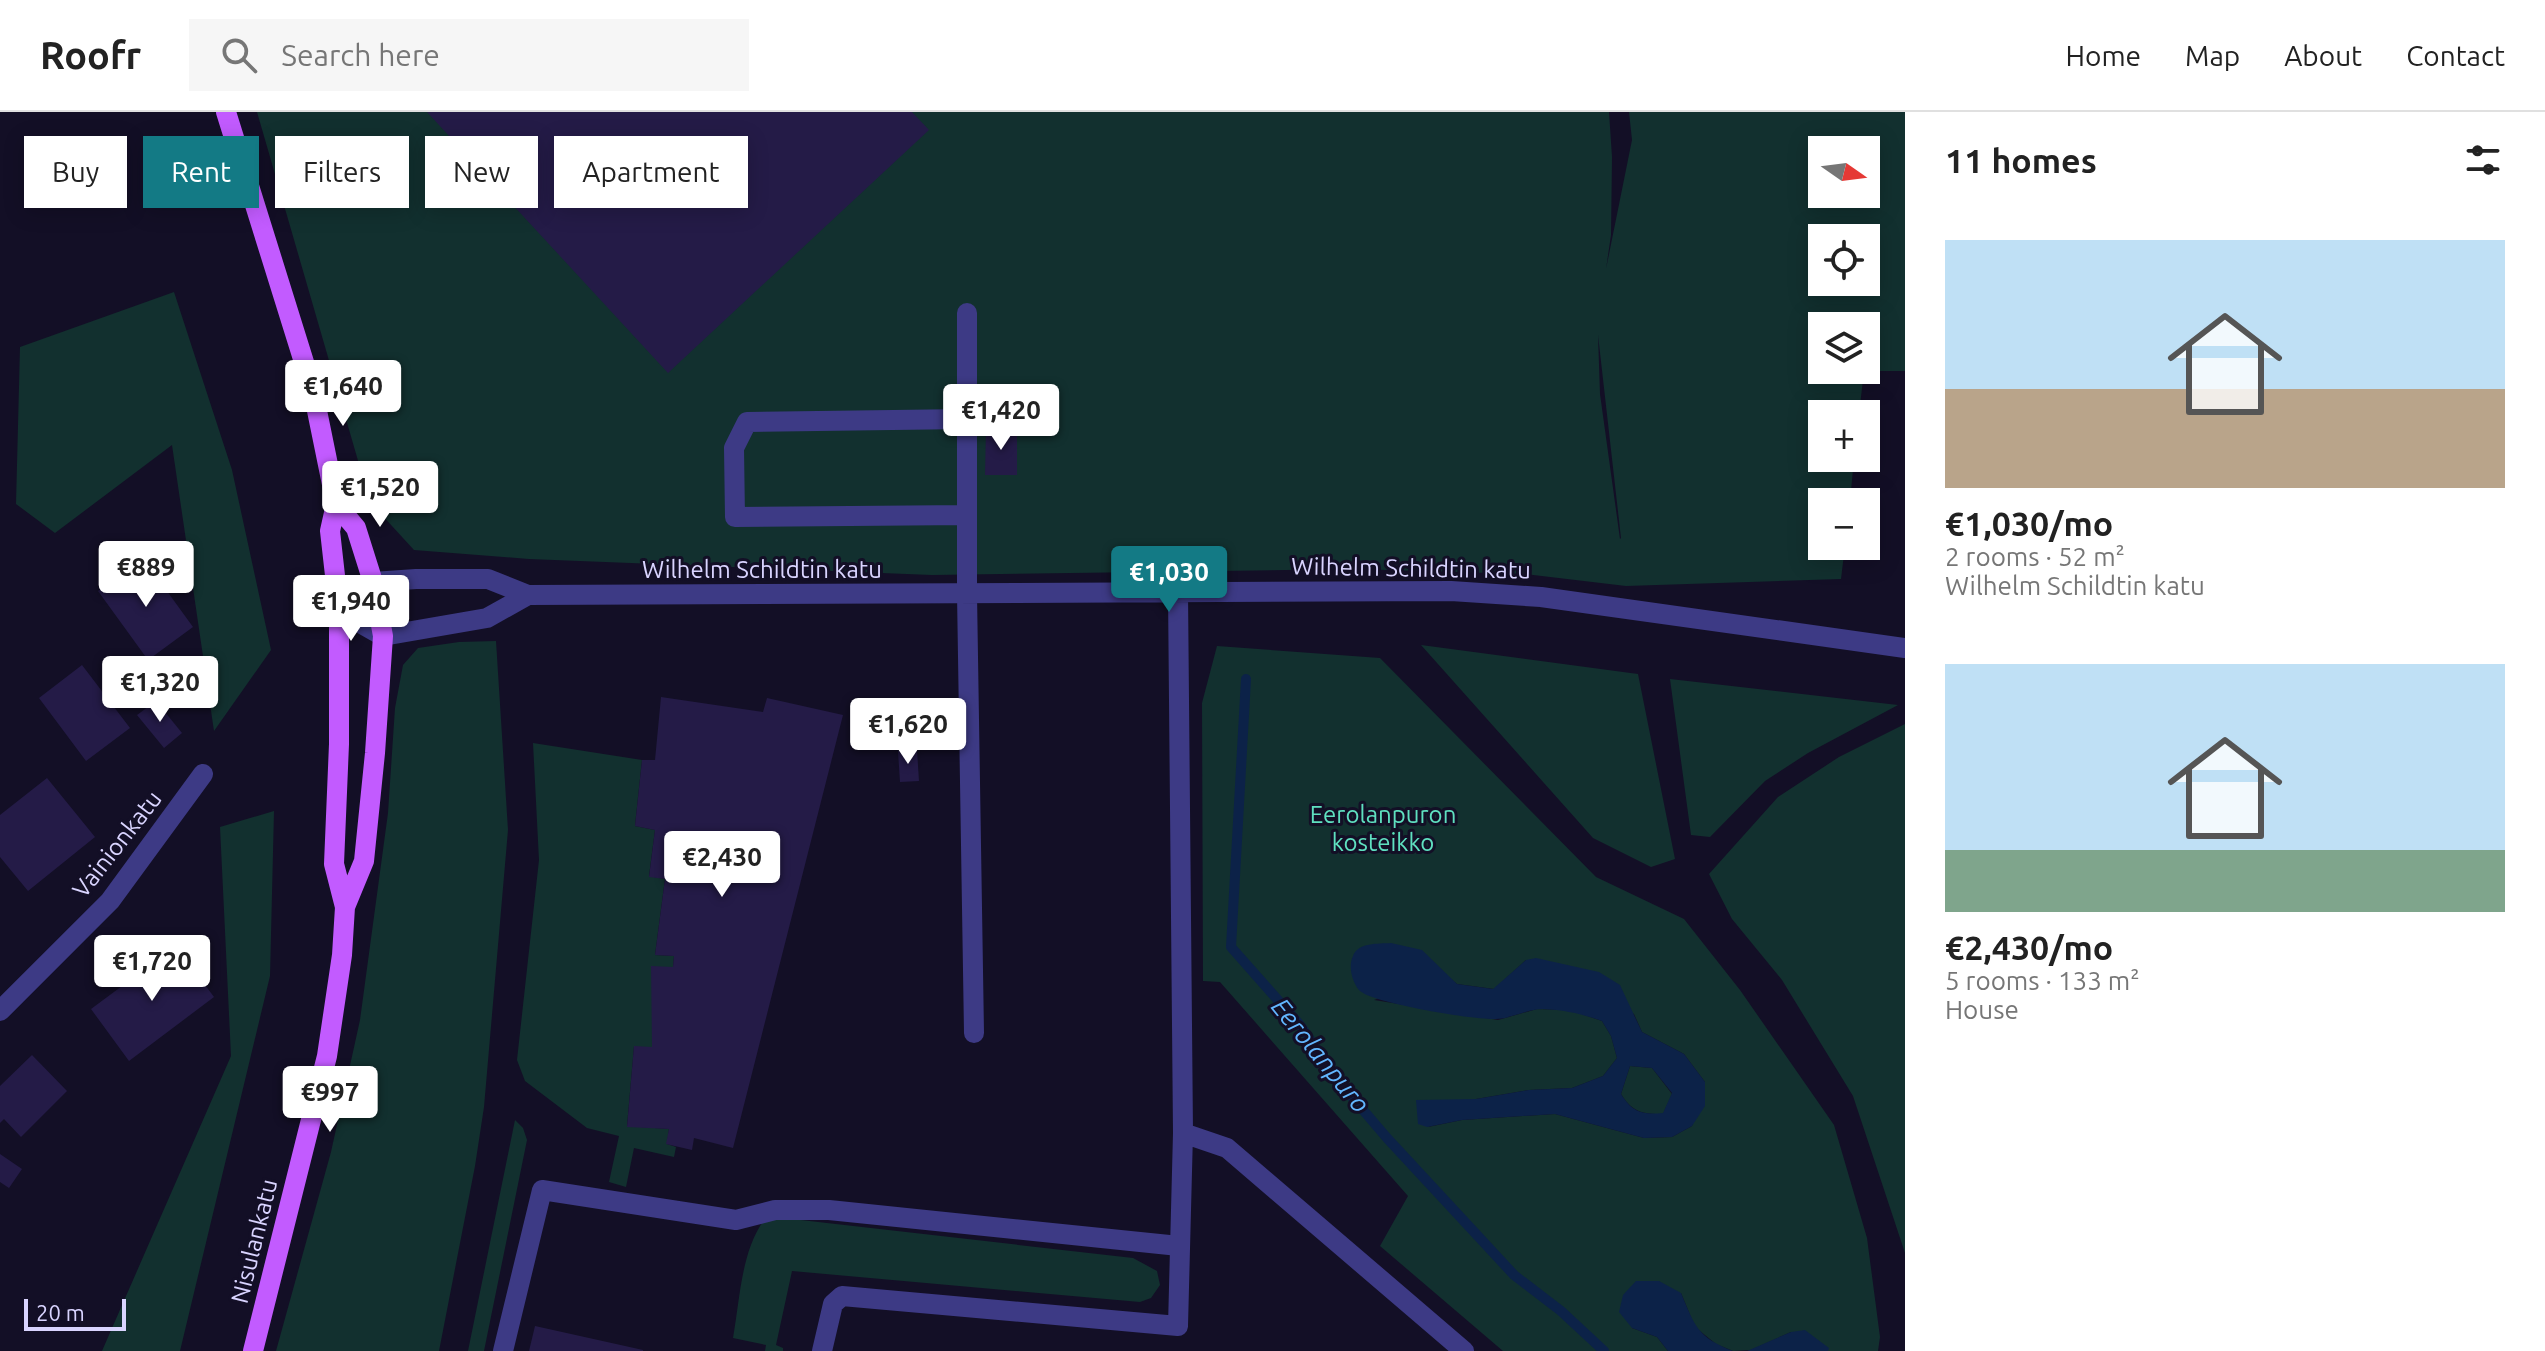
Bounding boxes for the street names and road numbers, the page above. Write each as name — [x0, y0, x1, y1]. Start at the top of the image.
street label: Wilhelm Schildtin katu — [1291, 552, 1531, 584]
street label: Wilhelm Schildtin katu — [642, 556, 882, 583]
street label: Vainionkatu — [67, 785, 167, 903]
street label: Nisulankatu — [226, 1176, 282, 1306]

